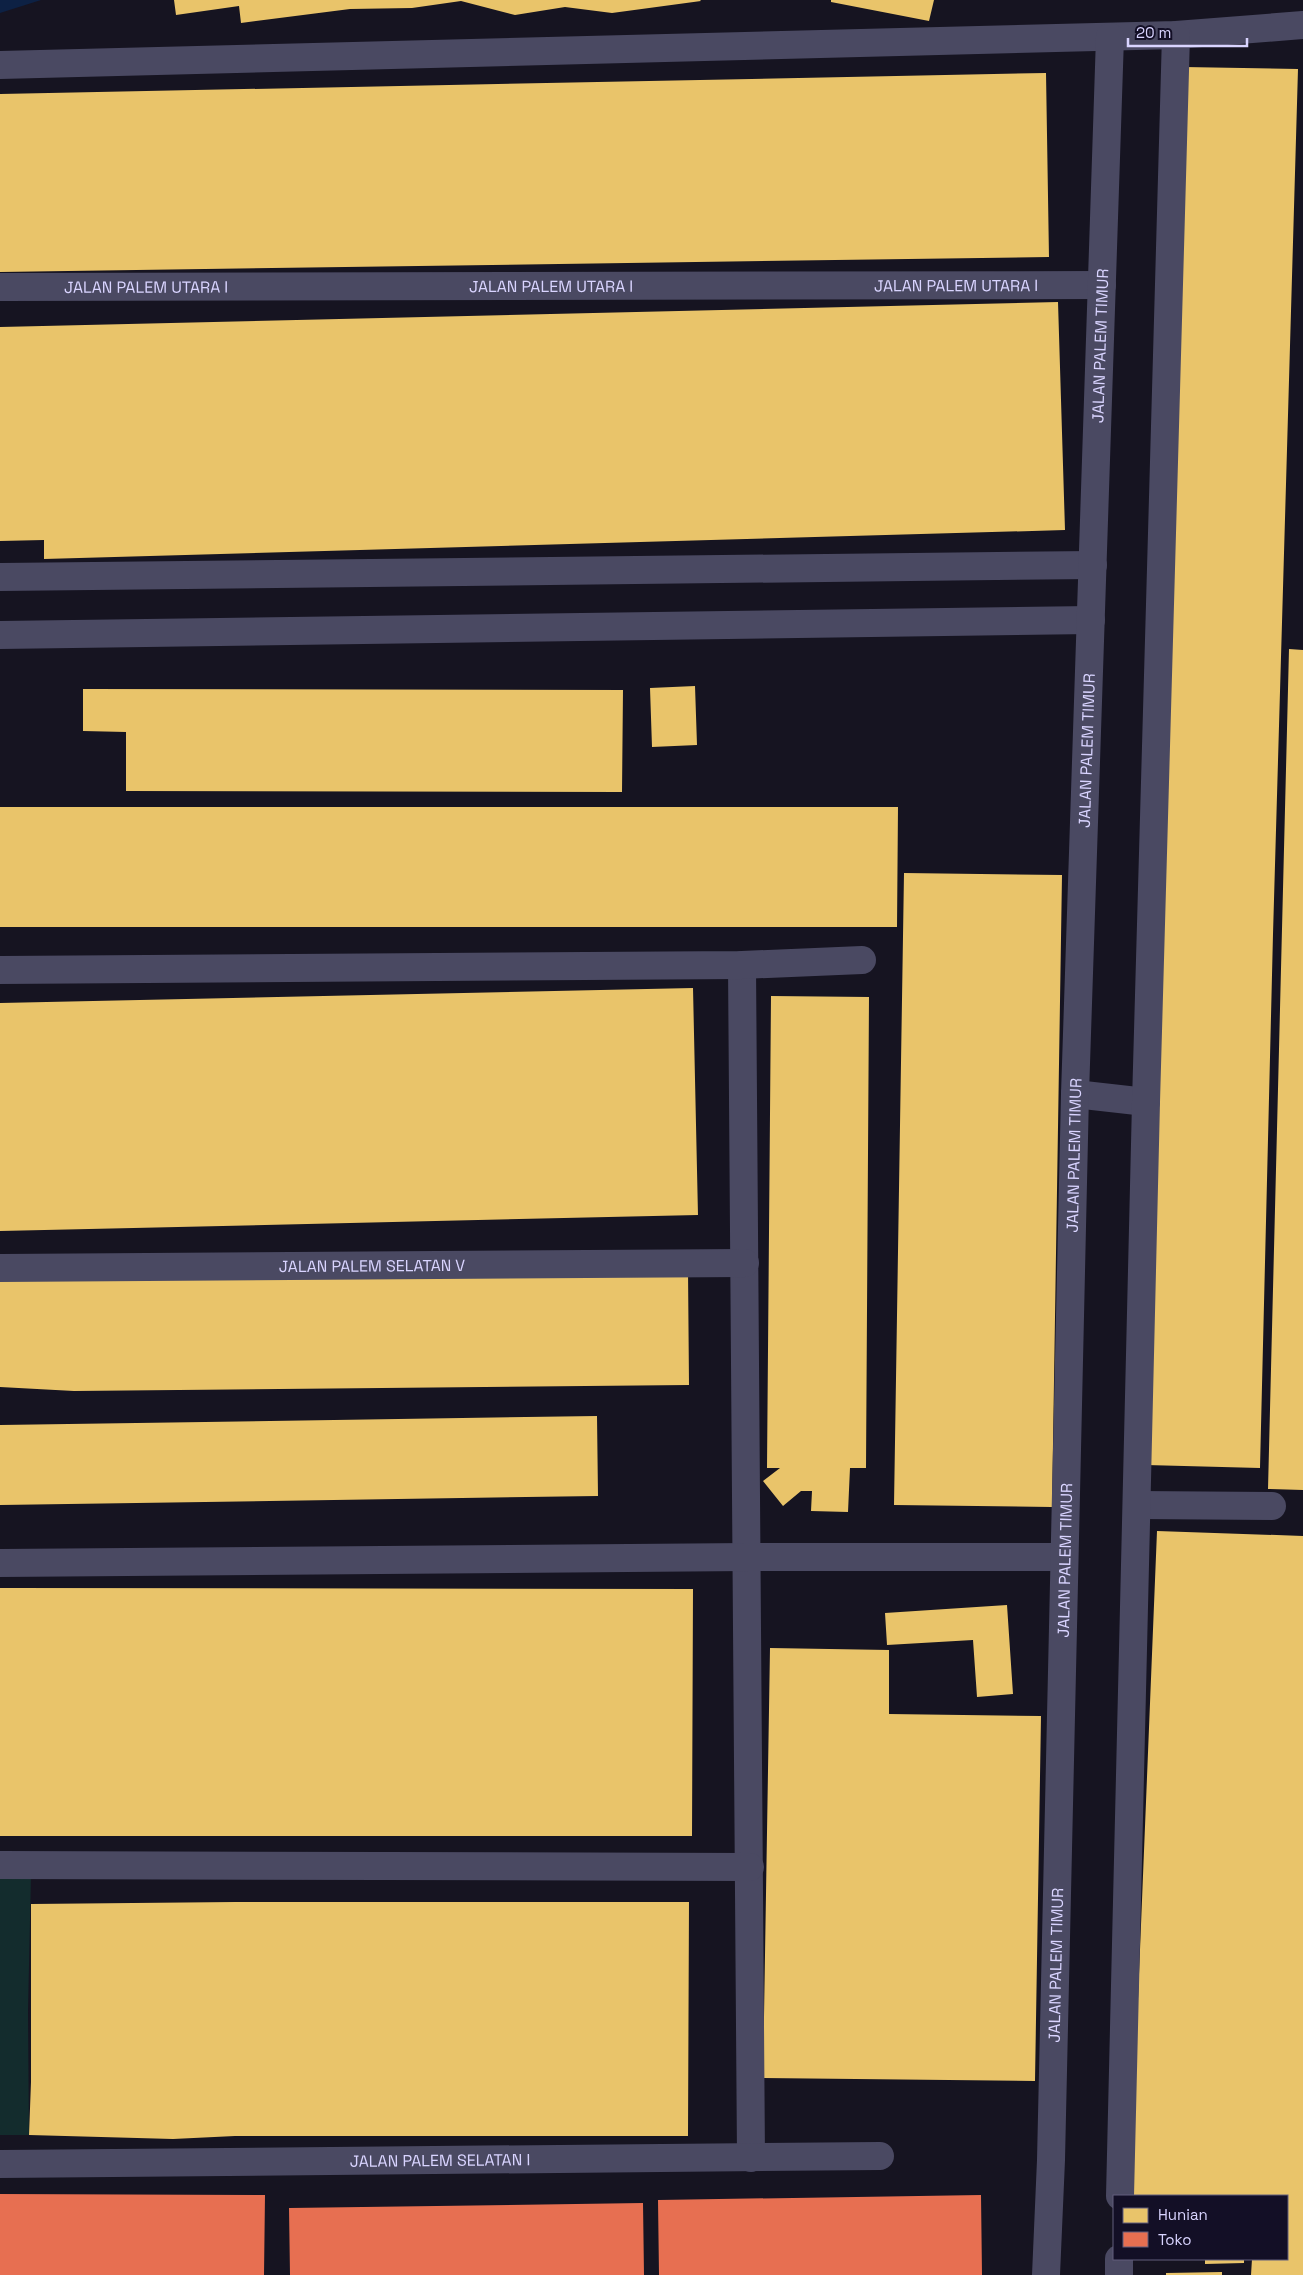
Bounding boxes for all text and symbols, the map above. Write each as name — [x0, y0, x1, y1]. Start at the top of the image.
scale bar — [1128, 15, 1247, 47]
text: 20 m — [1136, 23, 1171, 42]
street label: JALAN PALEM TIMUR — [1087, 268, 1113, 423]
street label: JALAN PALEM UTARA I — [469, 275, 633, 297]
street label: JALAN PALEM UTARA I — [874, 275, 1038, 296]
street label: JALAN PALEM UTARA I — [64, 276, 228, 297]
street label: JALAN PALEM TIMUR — [1073, 673, 1099, 828]
street label: JALAN PALEM TIMUR — [1061, 1078, 1086, 1233]
street label: JALAN PALEM SELATAN V — [279, 1254, 465, 1277]
street label: JALAN PALEM TIMUR — [1052, 1483, 1077, 1638]
street label: JALAN PALEM TIMUR — [1043, 1888, 1068, 2043]
street label: JALAN PALEM SELATAN I — [350, 2149, 530, 2171]
legend — [1113, 2195, 1288, 2260]
text: Hunian — [1158, 2205, 1208, 2224]
text: Toko — [1158, 2230, 1192, 2249]

